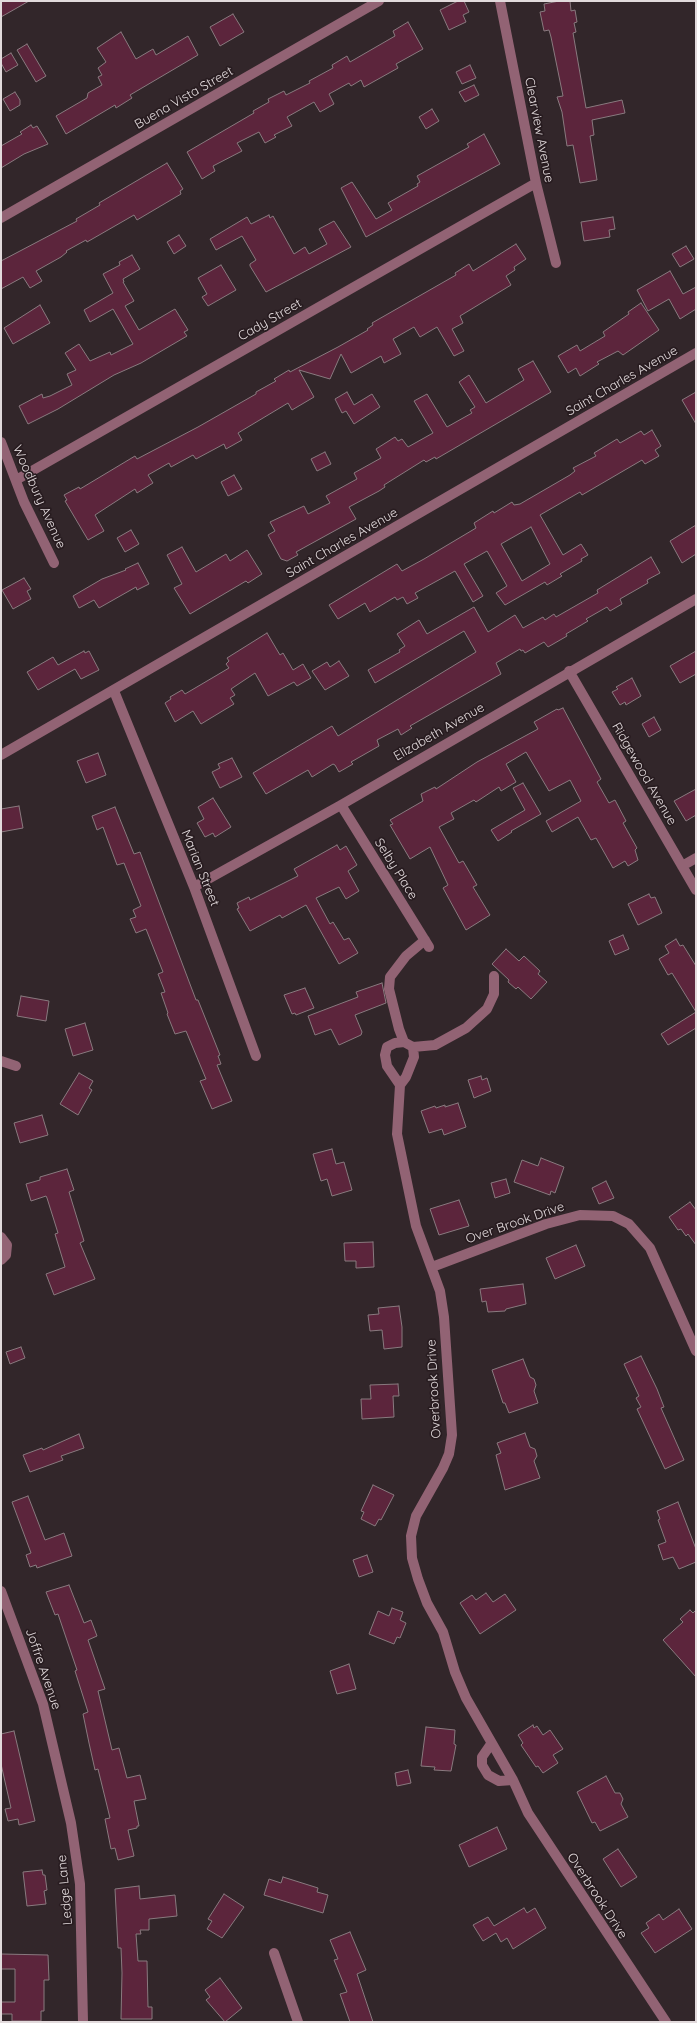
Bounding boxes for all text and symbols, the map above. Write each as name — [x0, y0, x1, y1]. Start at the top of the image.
street label: Buena Vista Street — [132, 63, 236, 133]
street label: Clearview Avenue — [521, 76, 557, 184]
street label: Cady Street — [235, 296, 305, 344]
street label: Saint Charles Avenue — [563, 343, 681, 419]
street label: Woodbury Avenue — [9, 443, 69, 551]
street label: Saint Charles Avenue — [283, 505, 401, 581]
street label: Elizabeth Avenue — [391, 700, 487, 764]
street label: Ridgewood Avenue — [608, 720, 680, 828]
street label: Marian Street — [178, 828, 222, 908]
street label: Selby Place — [371, 836, 421, 902]
street label: Over Brook Drive — [464, 1199, 566, 1247]
street label: Overbrook Drive — [424, 1339, 444, 1439]
street label: Joffre Avenue — [22, 1626, 64, 1712]
street label: Overbrook Drive — [563, 1850, 631, 1942]
street label: Ledge Lane — [54, 1854, 76, 1926]

